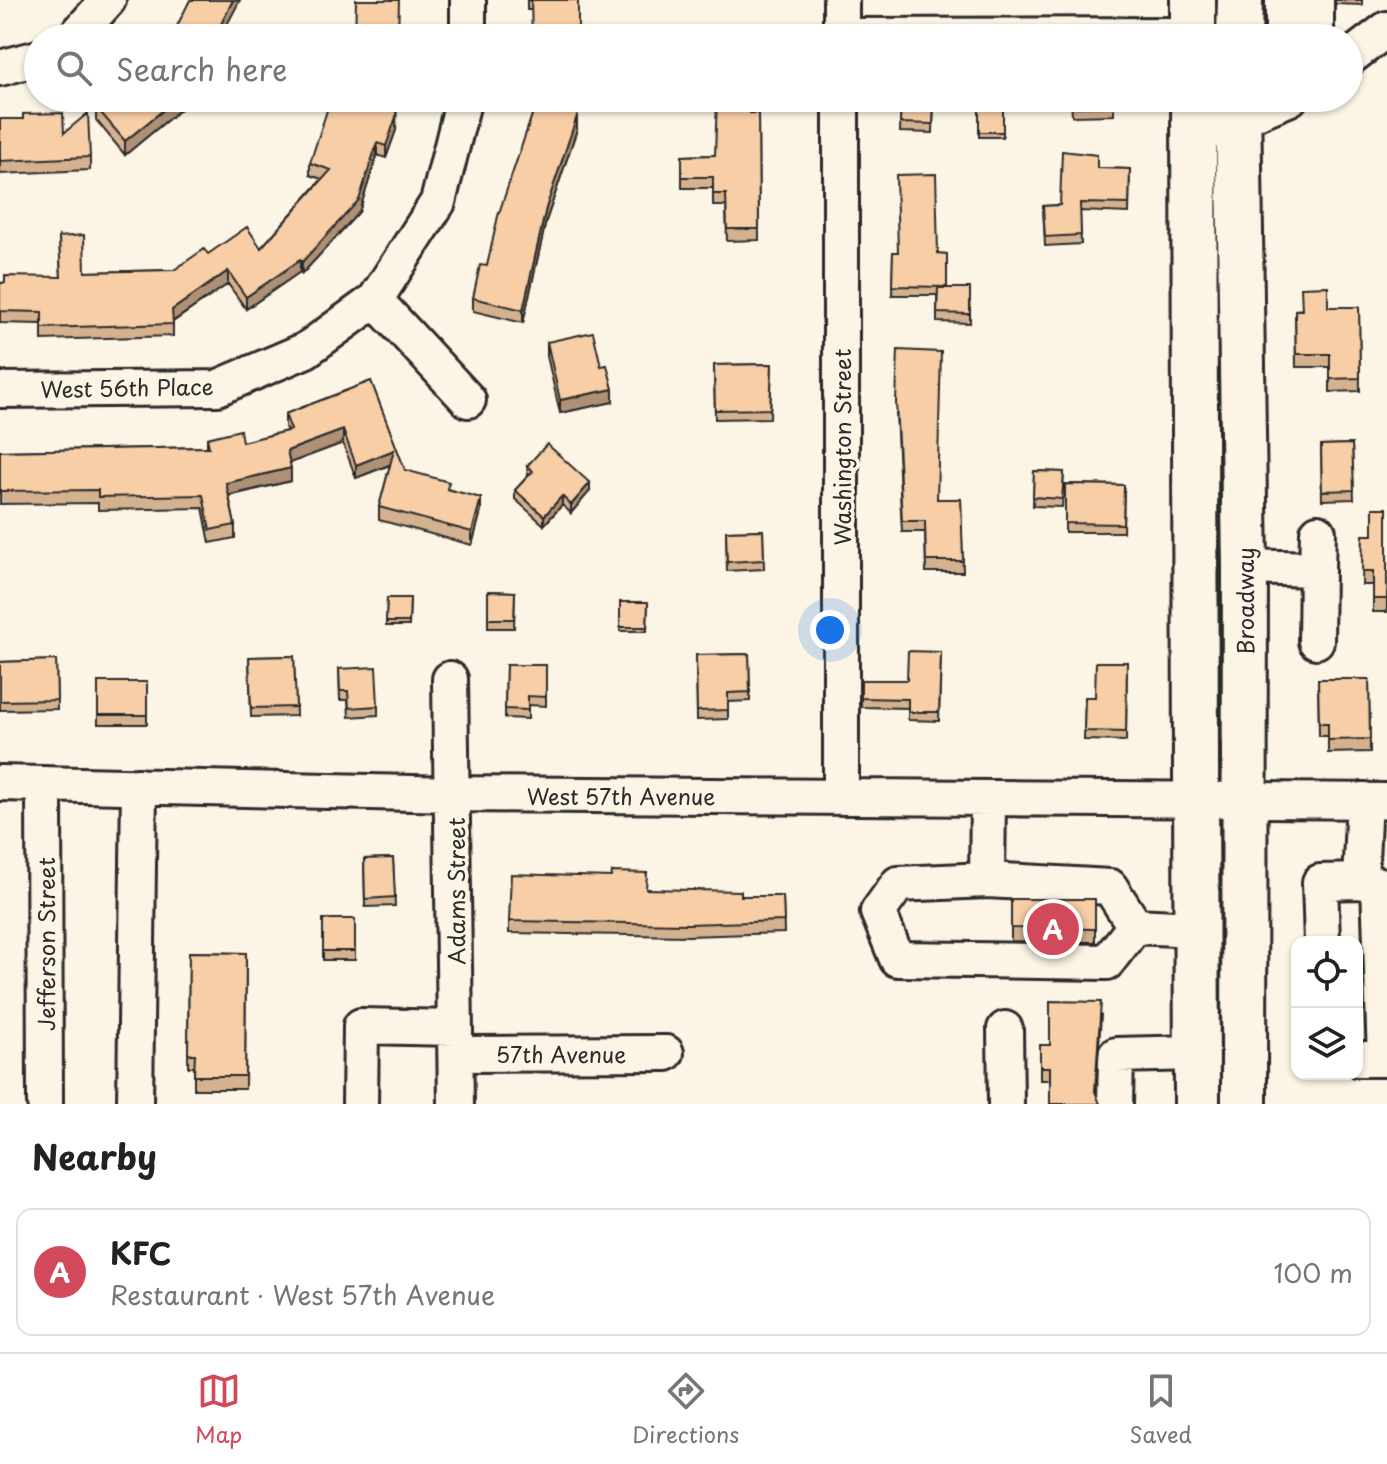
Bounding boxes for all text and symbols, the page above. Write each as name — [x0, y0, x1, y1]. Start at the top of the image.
search box — [24, 24, 1363, 112]
icon: search — [52, 46, 96, 90]
text: Search here — [116, 46, 288, 91]
street label: Washington Street — [825, 349, 858, 545]
street label: West 56th Place — [40, 369, 214, 405]
street label: Broadway — [1228, 547, 1261, 655]
your location — [810, 610, 850, 650]
street label: West 57th Avenue — [527, 779, 715, 812]
street label: Adams Street — [439, 817, 472, 965]
street label: Jefferson Street — [29, 857, 62, 1031]
pin: A — [1027, 899, 1079, 959]
map controls — [1291, 936, 1363, 1080]
button: locate — [1291, 936, 1363, 1008]
button: layers — [1291, 1008, 1363, 1080]
street label: 57th Avenue — [496, 1037, 626, 1070]
text: Nearby — [32, 1130, 157, 1182]
text: KFC — [110, 1230, 171, 1275]
text: A — [50, 1253, 70, 1292]
text: 100 m — [1273, 1253, 1353, 1292]
text: Restaurant · West 57th Avenue — [110, 1275, 495, 1314]
tab: Map — [195, 1369, 242, 1450]
tab: Directions — [632, 1369, 739, 1450]
tab: Saved — [1129, 1369, 1192, 1450]

